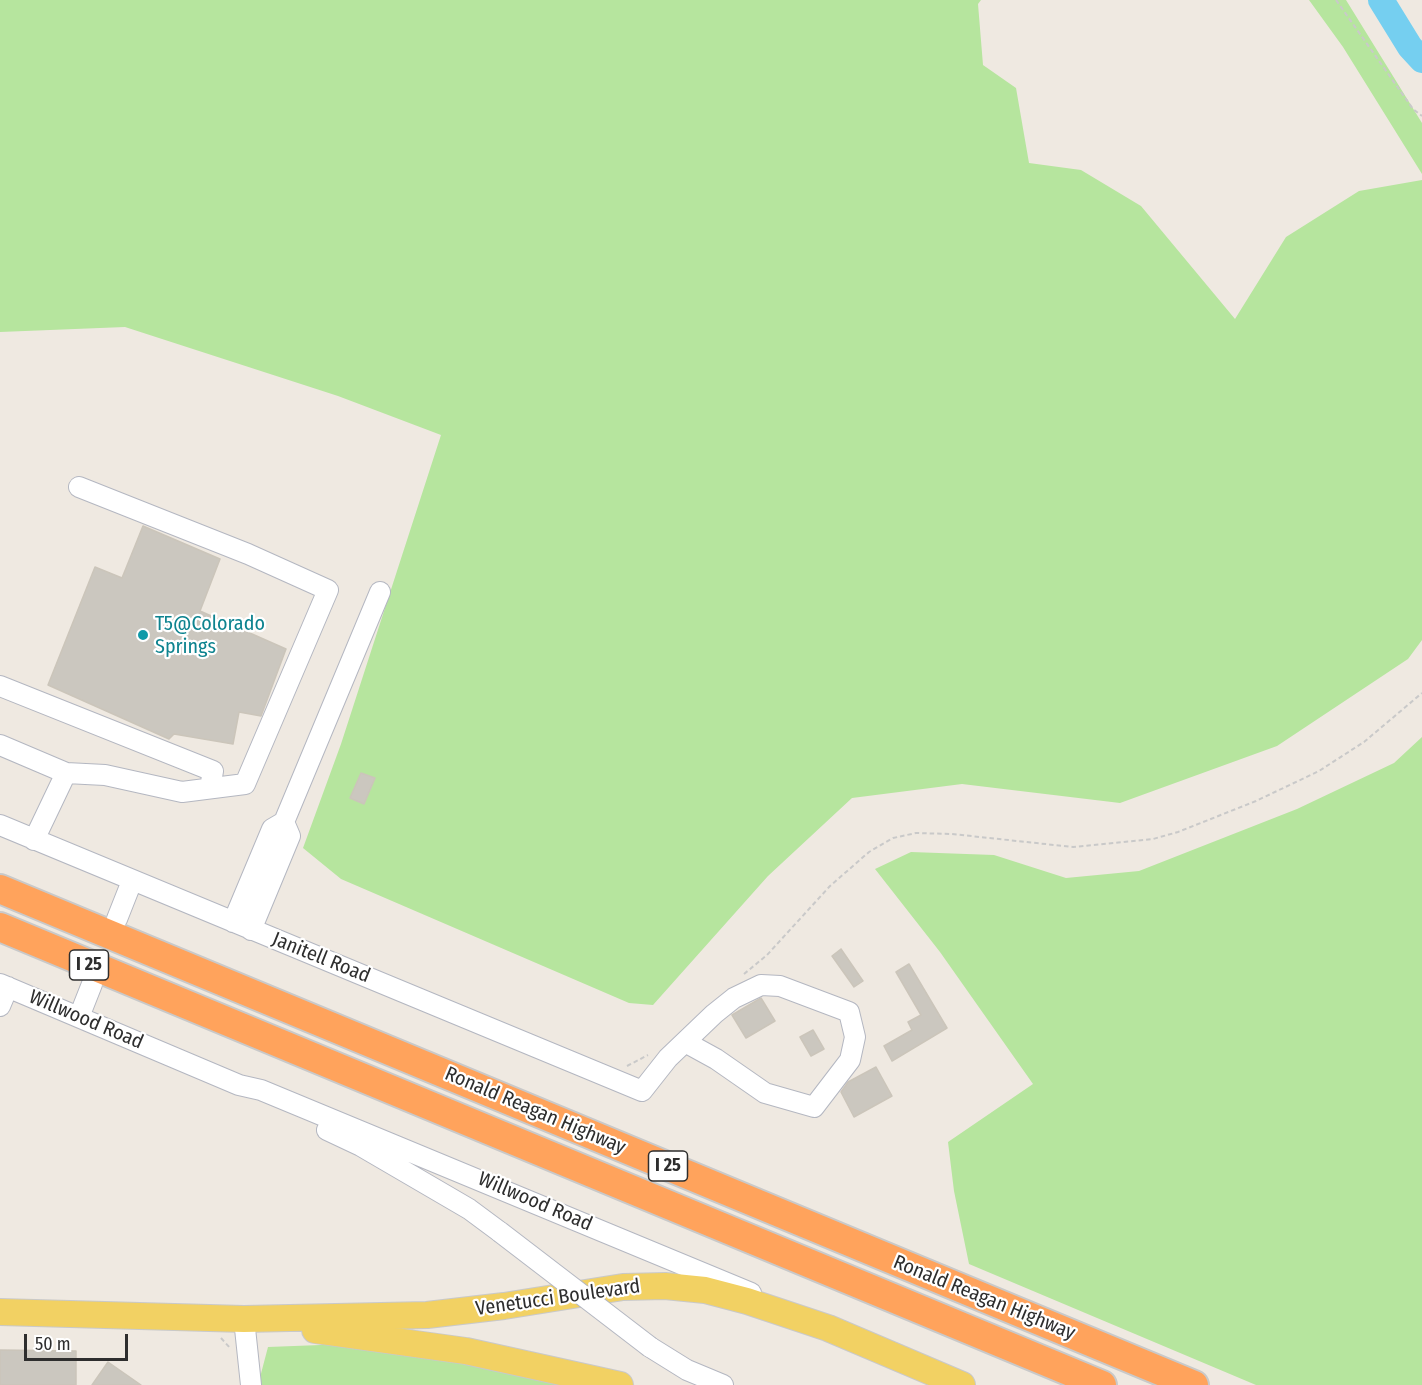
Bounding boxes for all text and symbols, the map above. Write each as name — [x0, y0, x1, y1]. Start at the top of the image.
place label: T5@Colorado Springs — [155, 612, 265, 659]
marker: T5@Colorado Springs — [136, 628, 150, 642]
street label: Janitell Road — [268, 927, 374, 989]
road number: I 25 — [70, 950, 109, 980]
street label: Willwood Road — [25, 985, 147, 1055]
street label: Ronald Reagan Highway — [441, 1062, 629, 1160]
road number: I 25 — [648, 1151, 688, 1181]
street label: Willwood Road — [474, 1167, 596, 1237]
street label: Ronald Reagan Highway — [889, 1251, 1079, 1345]
street label: Venetucci Boulevard — [474, 1275, 642, 1321]
scale bar — [27, 1322, 130, 1360]
text: 50 m — [35, 1333, 71, 1355]

